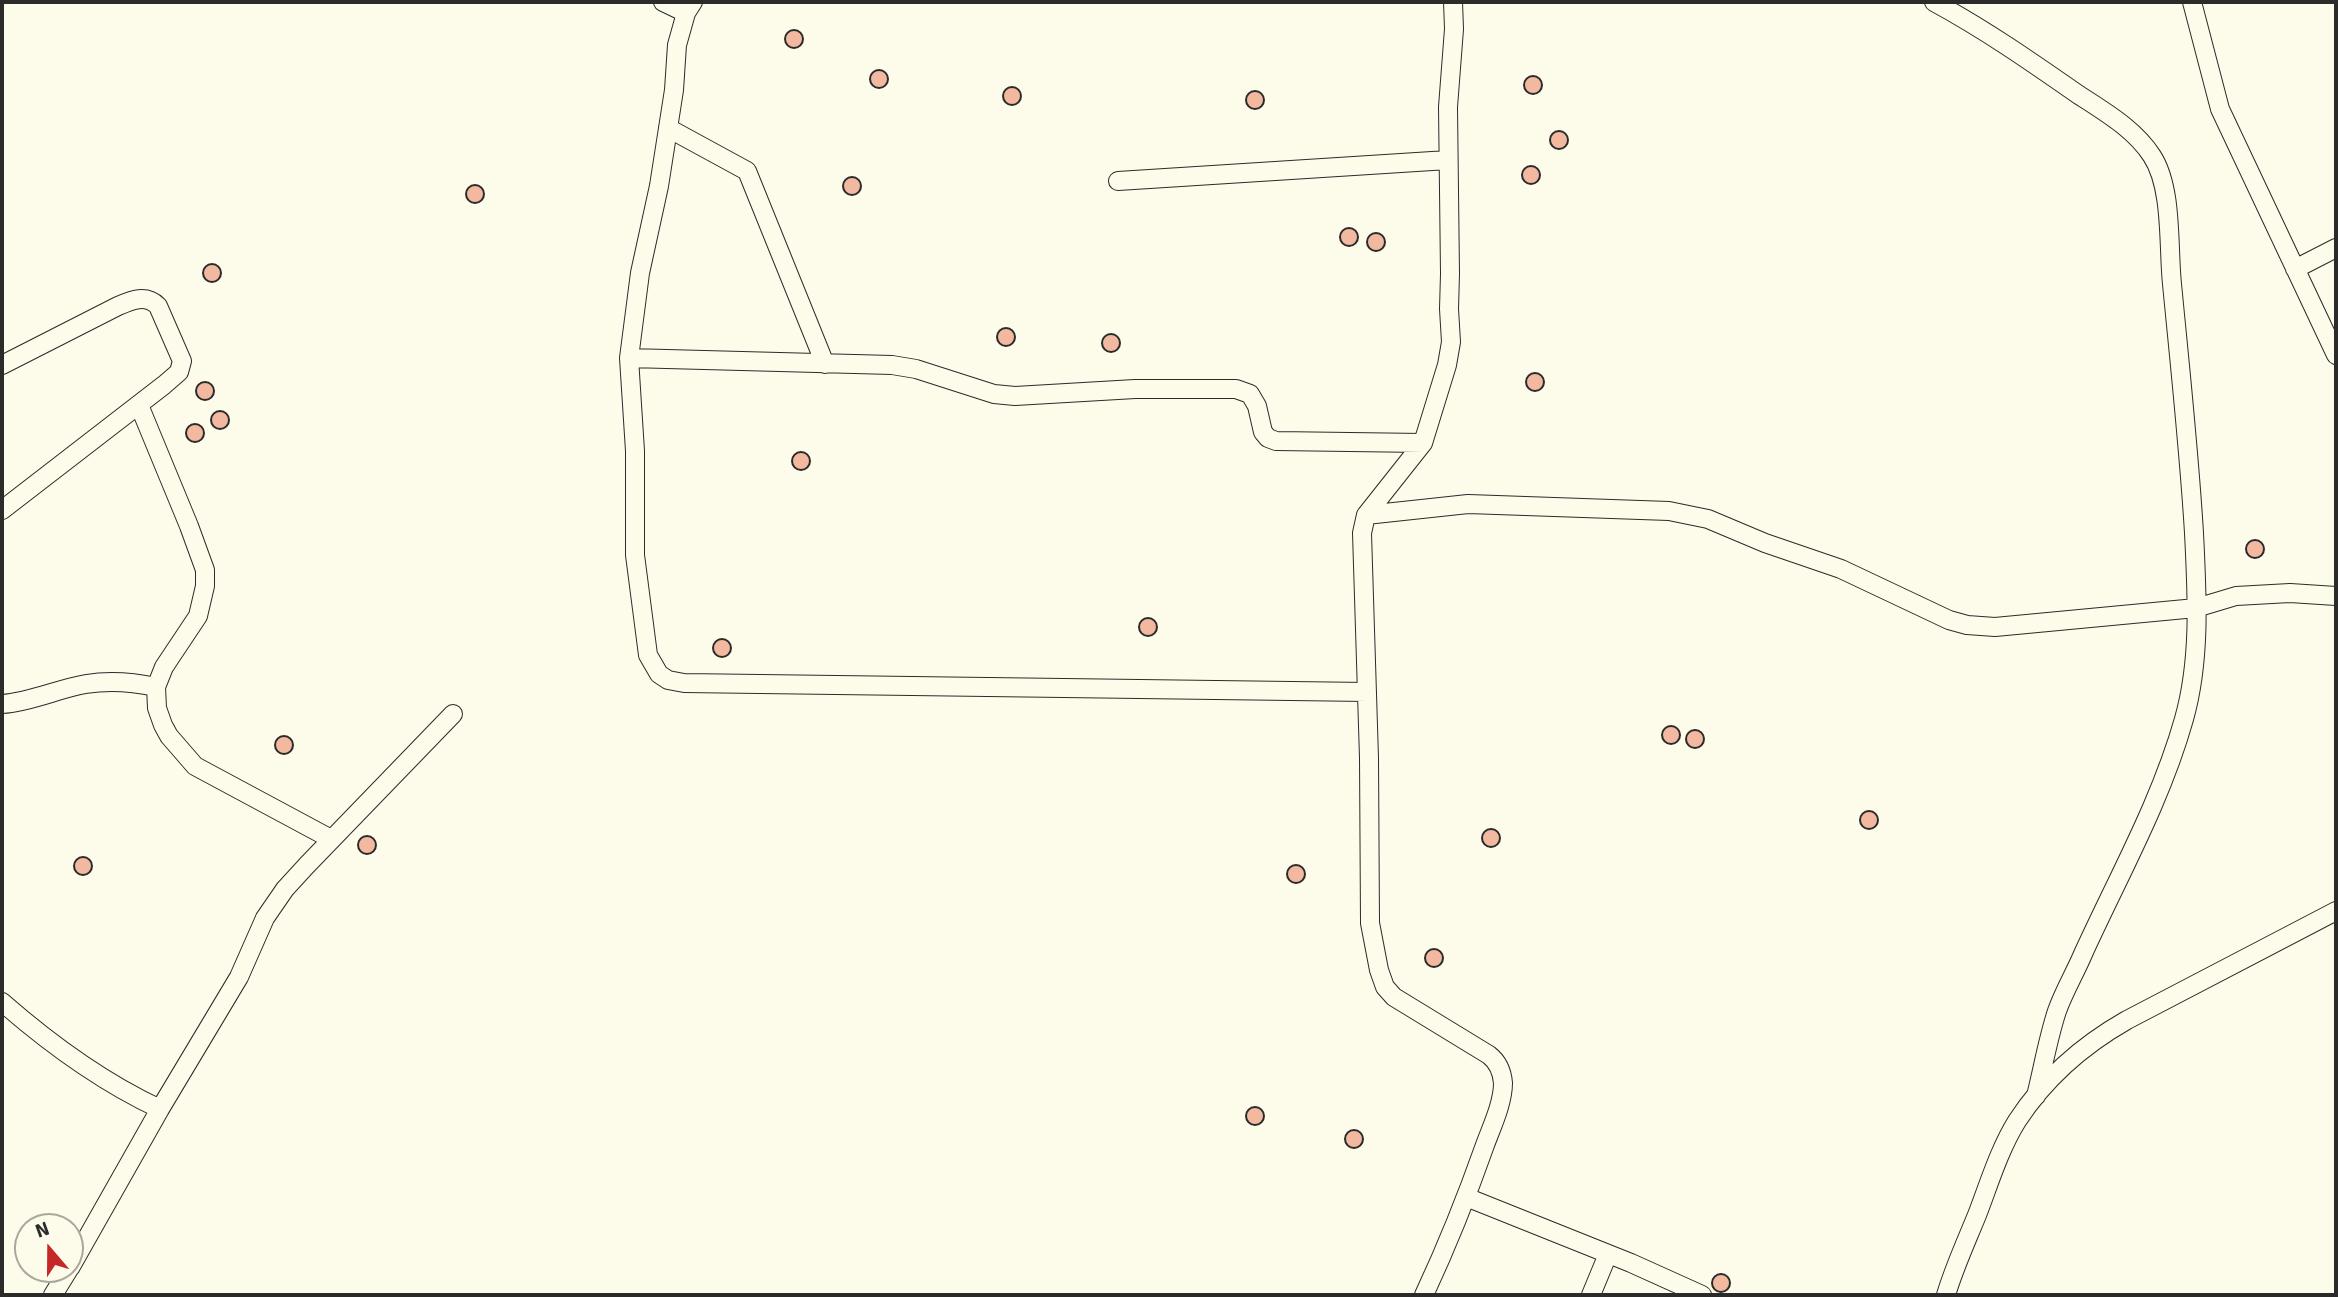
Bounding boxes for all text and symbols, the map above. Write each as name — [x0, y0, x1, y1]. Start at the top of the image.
north arrow — [14, 1213, 84, 1283]
text: N — [32, 1217, 53, 1244]

